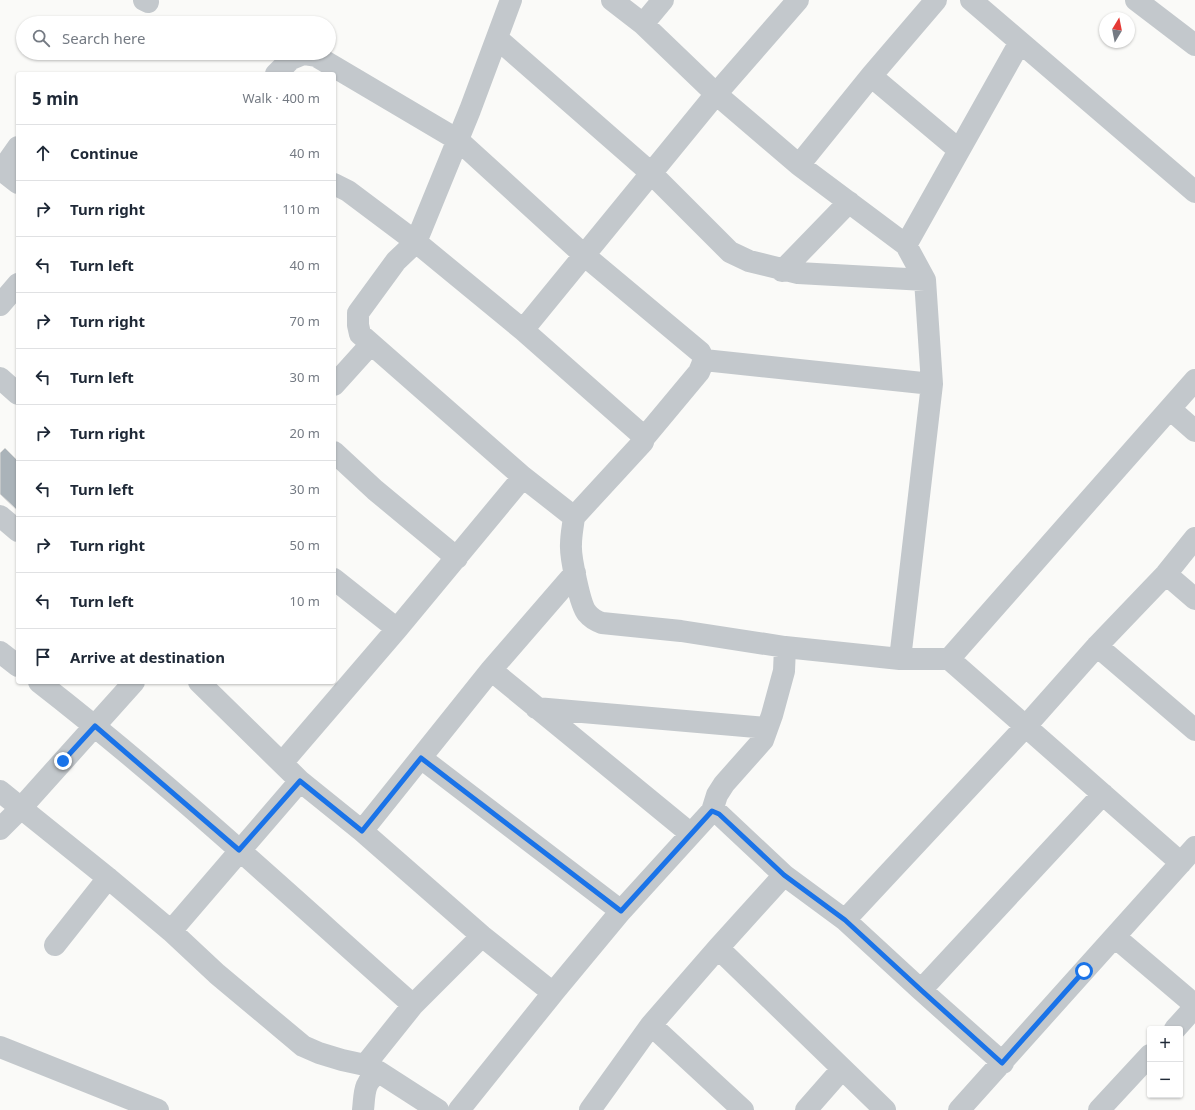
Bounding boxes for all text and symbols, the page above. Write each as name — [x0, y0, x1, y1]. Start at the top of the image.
north arrow — [1099, 12, 1135, 48]
search box — [16, 16, 336, 60]
icon: search — [30, 27, 52, 49]
text: Search here — [62, 28, 145, 48]
text: 5 min — [32, 87, 79, 110]
text: Walk · 400 m — [242, 89, 320, 107]
icon: ahead — [32, 142, 54, 164]
text: Continue — [70, 143, 138, 163]
text: 40 m — [290, 144, 320, 162]
icon: right — [32, 198, 54, 220]
text: Turn right — [70, 199, 145, 219]
text: 110 m — [282, 200, 320, 218]
icon: left — [32, 254, 54, 276]
text: Turn left — [70, 255, 134, 275]
text: 40 m — [290, 256, 320, 274]
icon: right — [32, 310, 54, 332]
text: Turn right — [70, 311, 145, 331]
text: 70 m — [290, 312, 320, 330]
icon: left — [32, 366, 54, 388]
text: Turn left — [70, 367, 134, 387]
text: 30 m — [290, 368, 320, 386]
icon: right — [32, 422, 54, 444]
text: Turn right — [70, 423, 145, 443]
text: 20 m — [290, 424, 320, 442]
icon: left — [32, 478, 54, 500]
text: Turn left — [70, 479, 134, 499]
text: 30 m — [290, 480, 320, 498]
icon: right — [32, 534, 54, 556]
text: Turn right — [70, 535, 145, 555]
text: 50 m — [290, 536, 320, 554]
icon: left — [32, 590, 54, 612]
text: Turn left — [70, 591, 134, 611]
text: 10 m — [290, 592, 320, 610]
icon: arrive — [32, 646, 54, 668]
text: Arrive at destination — [70, 647, 225, 667]
route end — [54, 752, 72, 770]
route start — [1075, 962, 1093, 980]
map controls — [1147, 1026, 1183, 1098]
button: + — [1147, 1026, 1183, 1062]
button: − — [1147, 1062, 1183, 1098]

